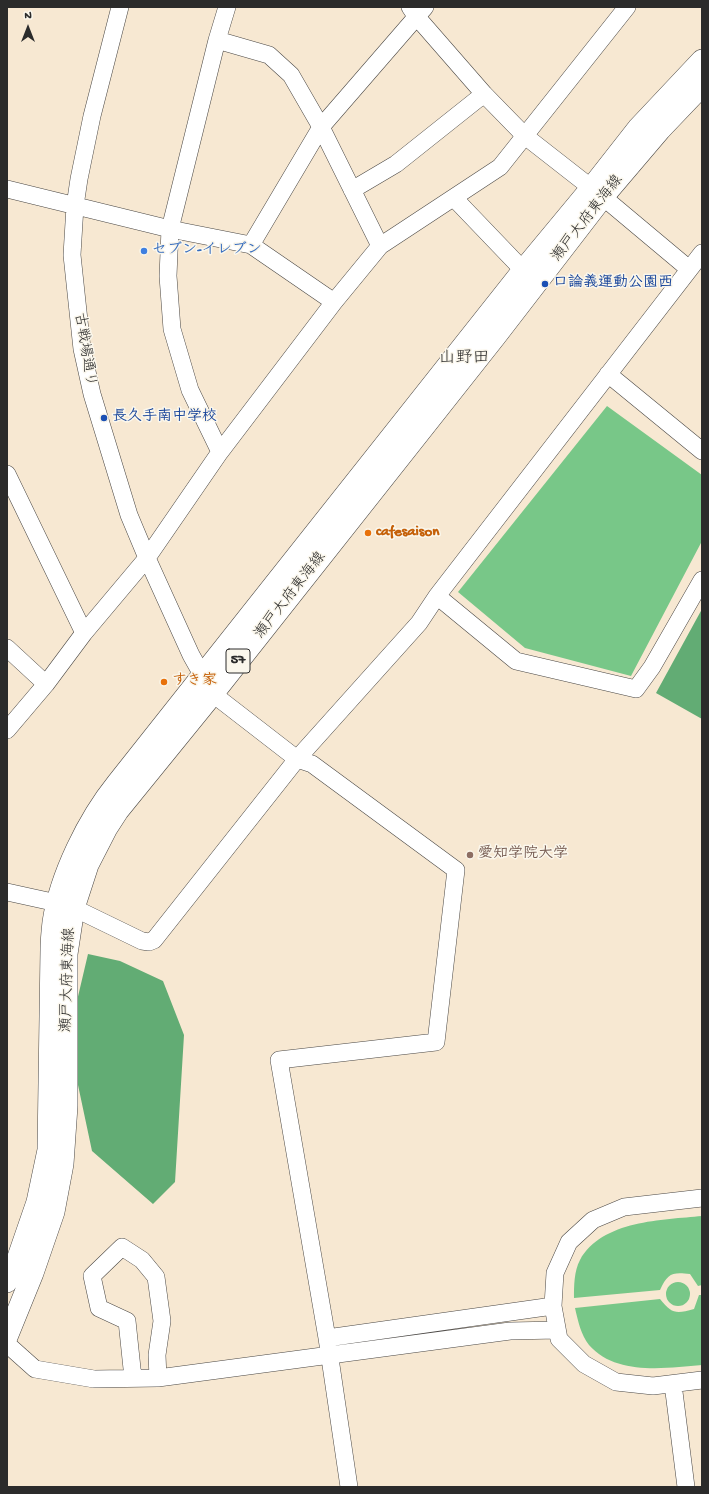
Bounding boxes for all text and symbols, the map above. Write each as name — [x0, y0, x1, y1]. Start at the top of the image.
north arrow — [8, 8, 48, 48]
text: N — [24, 10, 32, 22]
street label: 瀬戸大府東海線 — [549, 172, 627, 266]
place label: セブン-イレブン — [152, 242, 262, 260]
marker: セブン-イレブン — [139, 246, 149, 256]
place label: 口論義運動公園西 — [553, 275, 673, 293]
marker: 口論義運動公園西 — [540, 279, 550, 289]
street label: 古戦場通り — [69, 312, 99, 388]
district label: 山野田 — [439, 349, 489, 369]
place label: 長久手南中学校 — [112, 409, 217, 427]
marker: 長久手南中学校 — [99, 413, 109, 423]
place label: cafesaison — [376, 524, 439, 542]
marker: cafesaison — [363, 528, 373, 538]
street label: 瀬戸大府東海線 — [252, 549, 330, 643]
road number: 57 — [226, 649, 250, 673]
place label: すき家 — [172, 673, 217, 691]
marker: すき家 — [159, 677, 169, 687]
place label: 愛知学院大学 — [478, 846, 568, 864]
marker: 愛知学院大学 — [465, 850, 475, 860]
street label: 瀬戸大府東海線 — [58, 927, 80, 1033]

